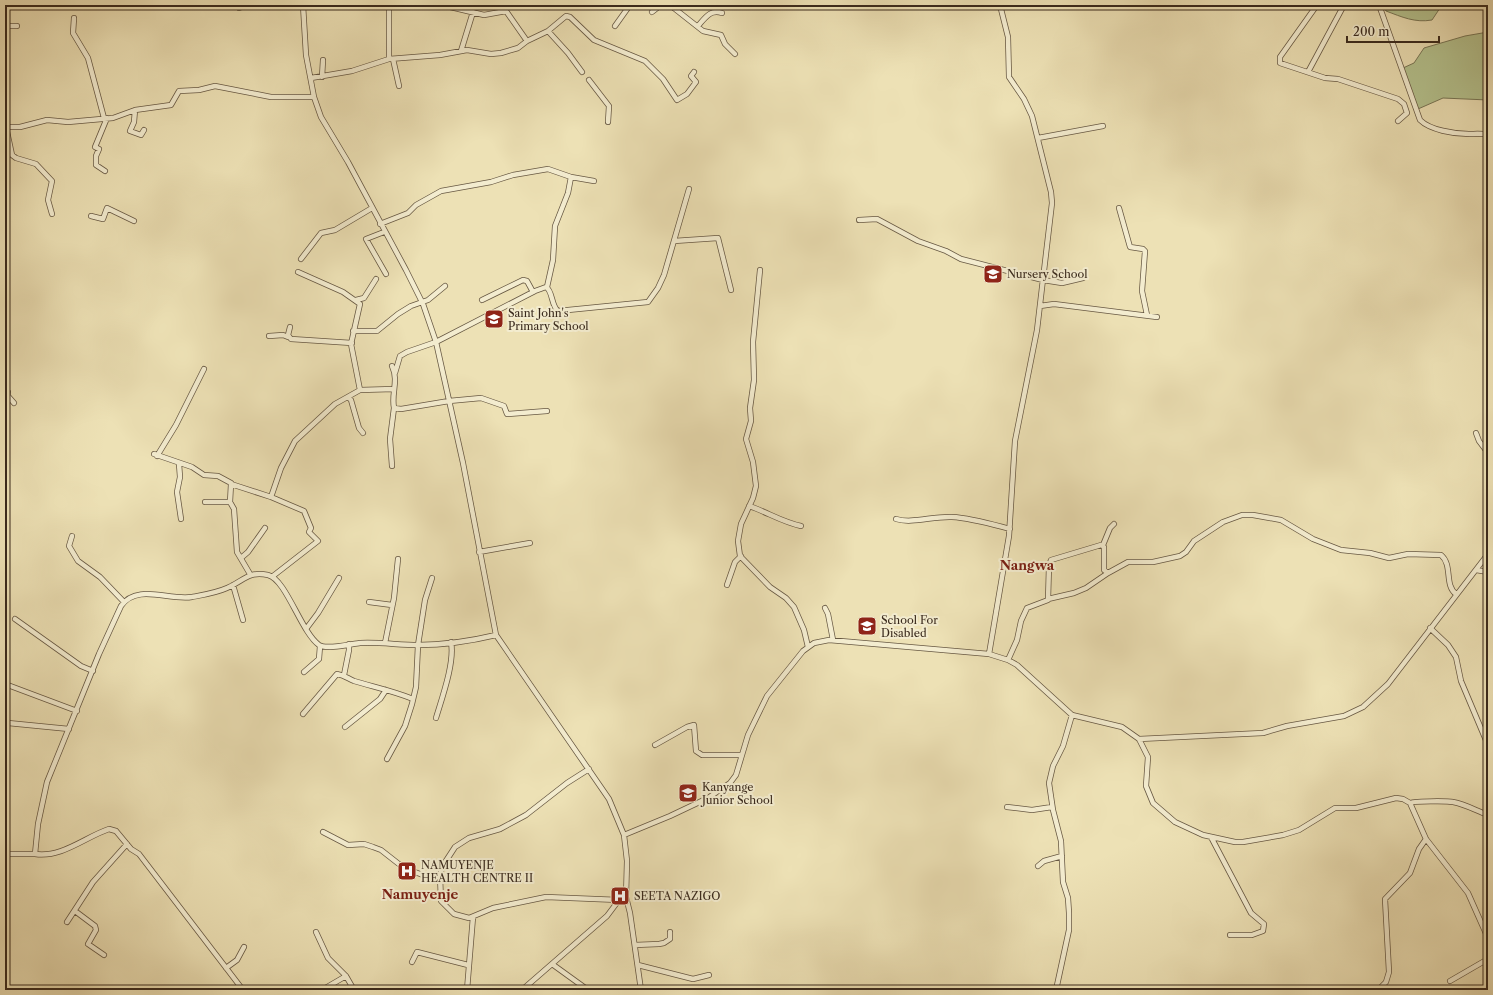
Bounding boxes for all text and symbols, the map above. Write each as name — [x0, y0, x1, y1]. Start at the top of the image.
scale bar — [1347, 18, 1439, 44]
text: 200 m — [1353, 24, 1390, 39]
school or university icon: Nursery School — [982, 263, 1004, 285]
place label: Nursery School — [1007, 267, 1088, 281]
place label: Saint John's Primary School — [508, 306, 589, 333]
school or university icon: Saint John's Primary School — [483, 308, 505, 330]
district label: Nangwa — [1000, 557, 1055, 573]
place label: School For Disabled — [881, 613, 938, 640]
school or university icon: School For Disabled — [856, 615, 878, 637]
place label: Kanyange Junior School — [700, 780, 774, 807]
school or university icon: Kanyange Junior School — [677, 782, 699, 804]
place label: NAMUYENJE HEALTH CENTRE II — [421, 858, 533, 885]
hospital icon: NAMUYENJE HEALTH CENTRE II — [396, 860, 418, 882]
hospital icon: SEETA NAZIGO — [609, 885, 631, 907]
district label: Namuyenje — [382, 886, 458, 902]
place label: SEETA NAZIGO — [634, 889, 721, 903]

